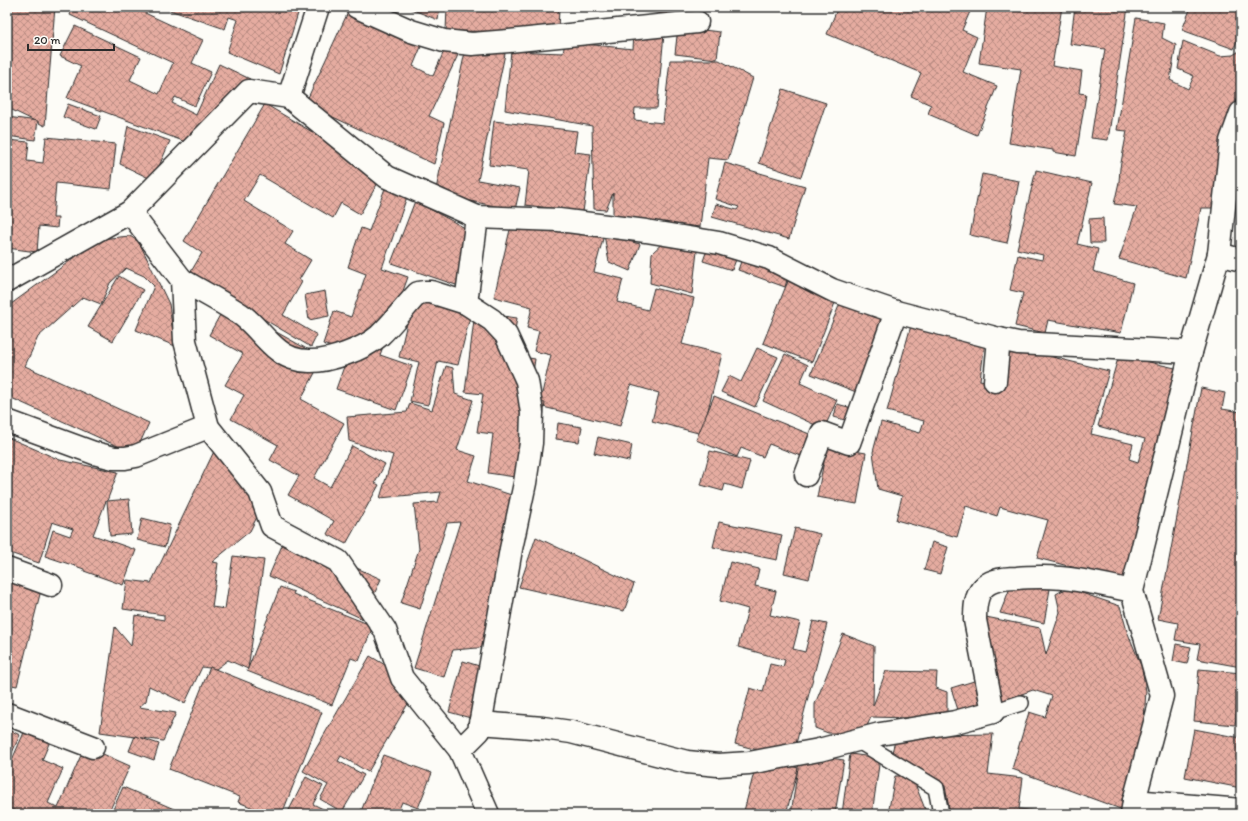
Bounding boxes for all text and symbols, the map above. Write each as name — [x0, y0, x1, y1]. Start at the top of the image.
scale bar — [28, 26, 114, 52]
text: 20 m — [34, 33, 61, 47]

